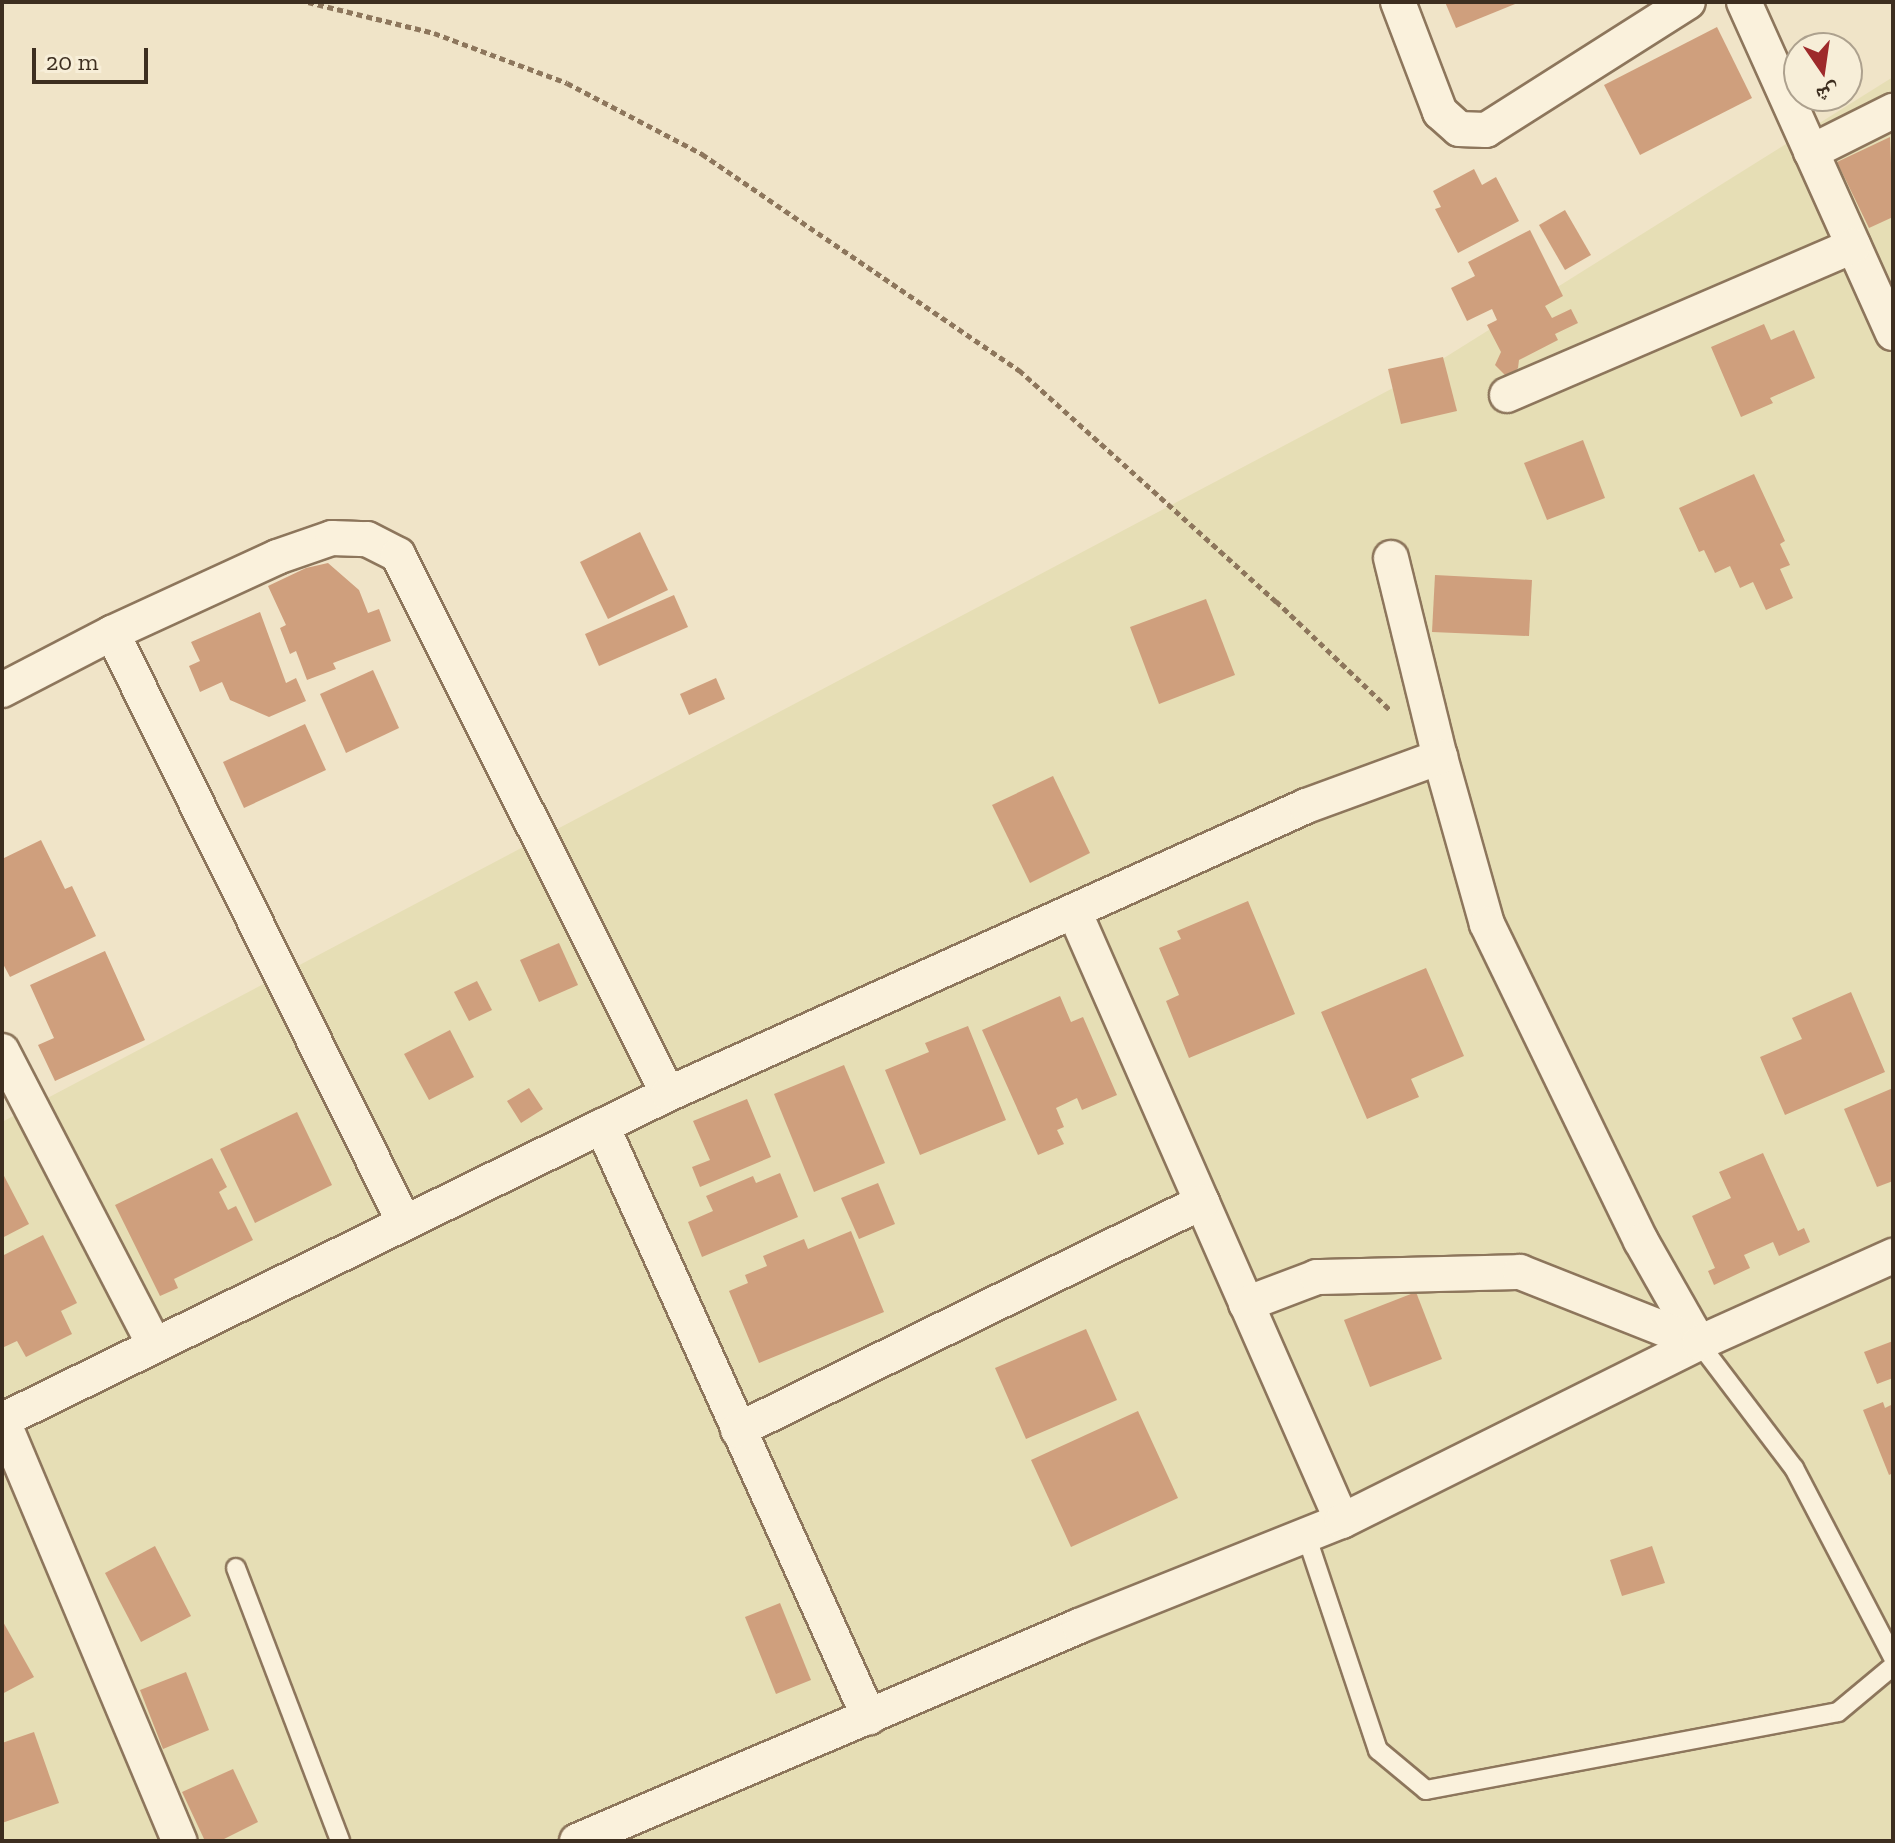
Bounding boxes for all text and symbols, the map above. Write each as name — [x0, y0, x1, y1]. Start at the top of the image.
scale bar — [36, 32, 152, 82]
north arrow — [1783, 32, 1863, 112]
text: 20 m — [46, 47, 98, 76]
text: ش — [1814, 78, 1842, 110]

